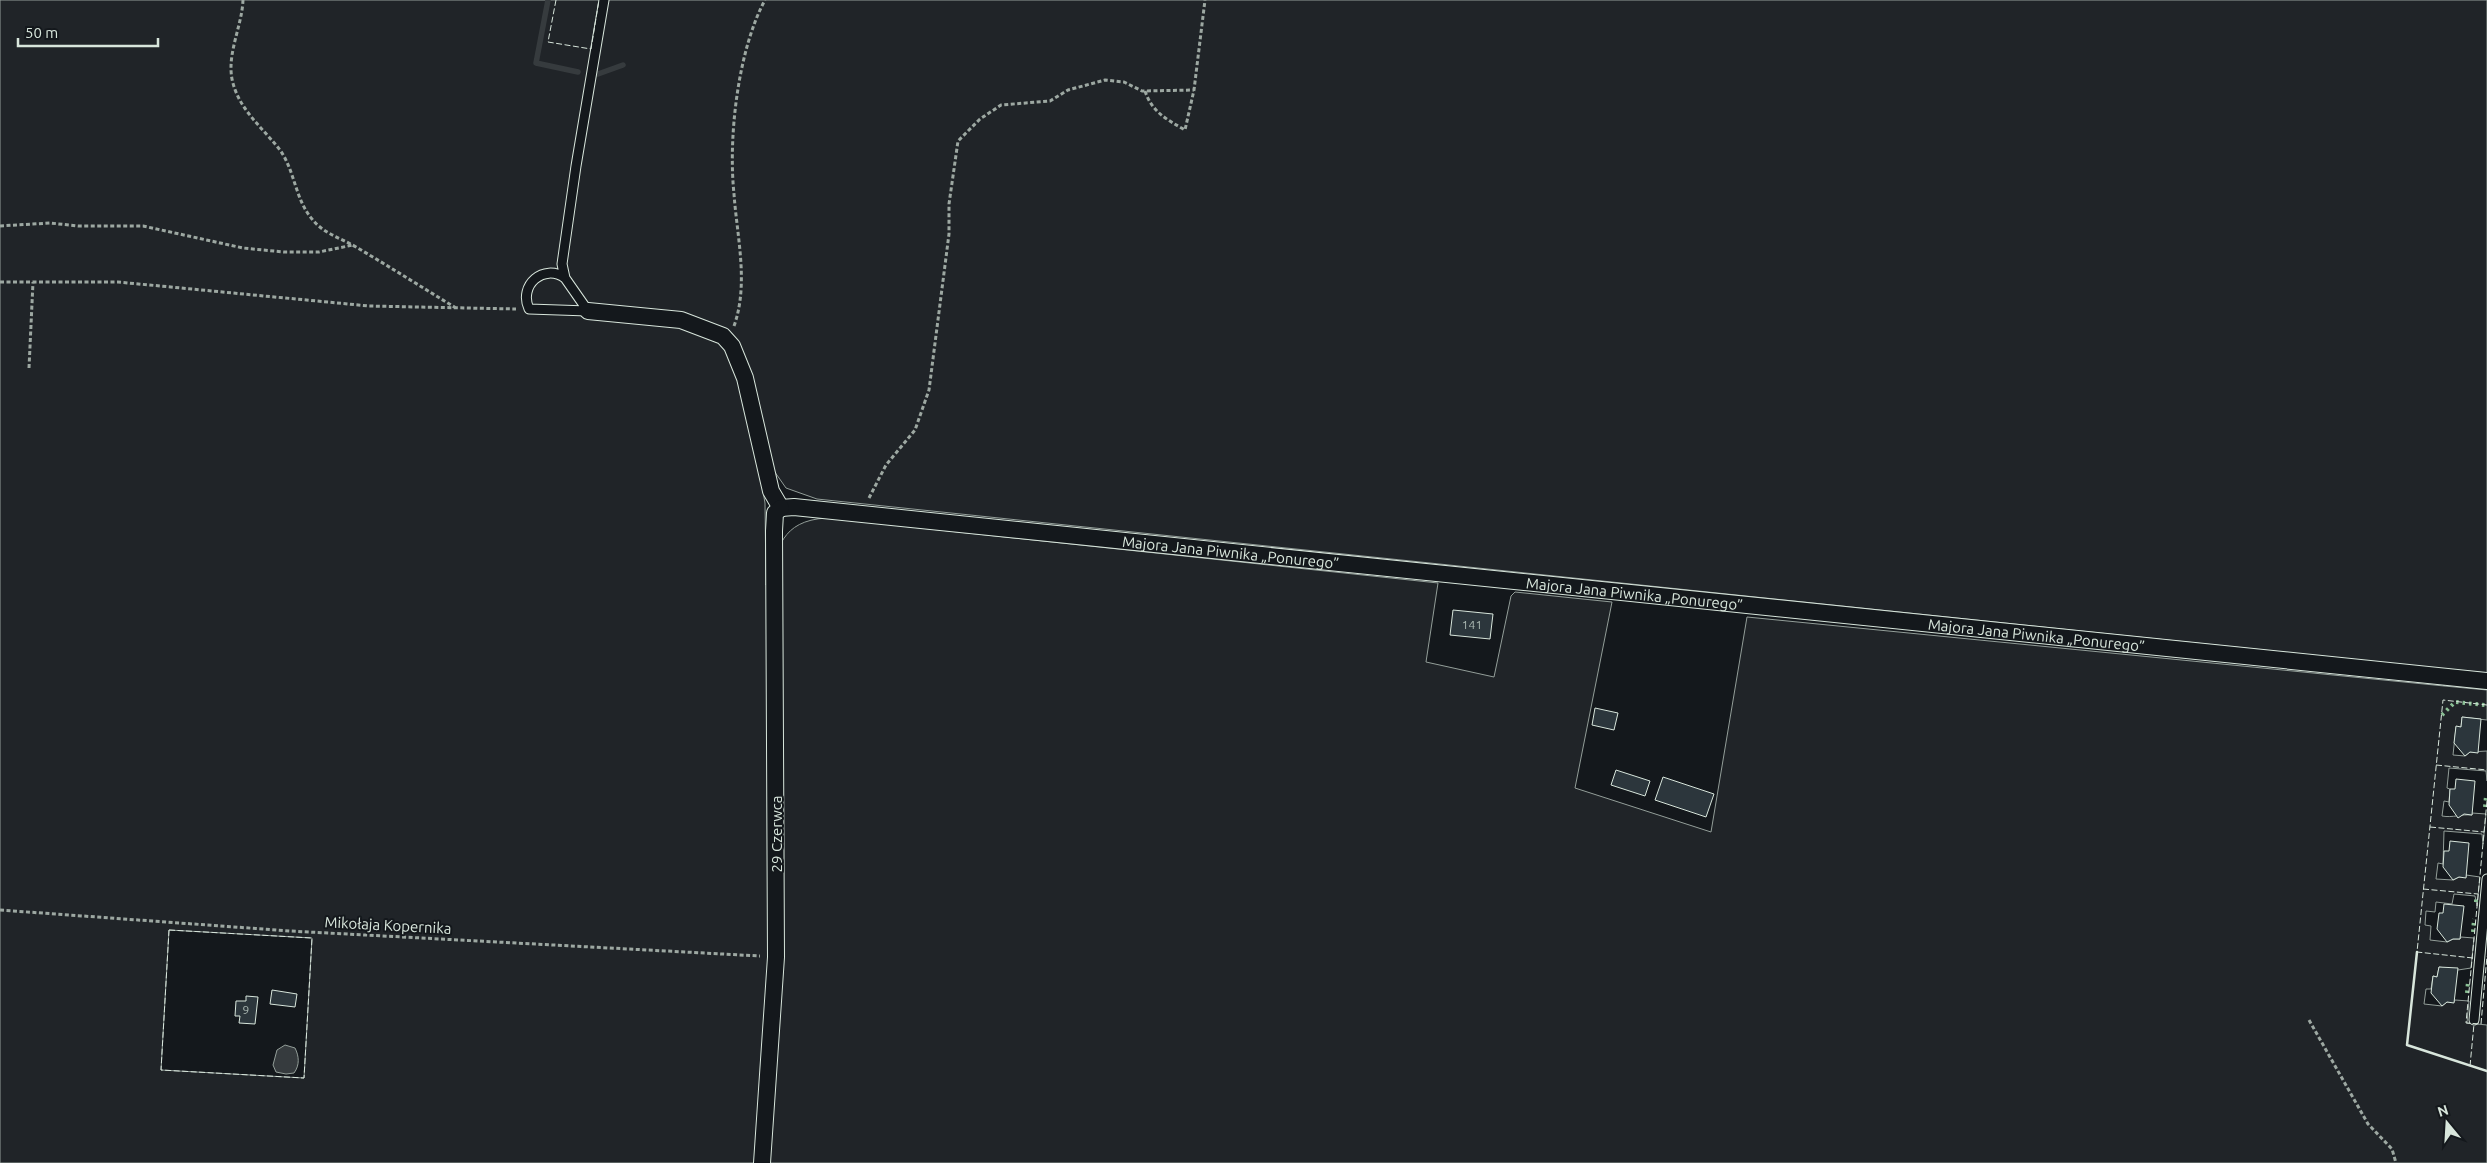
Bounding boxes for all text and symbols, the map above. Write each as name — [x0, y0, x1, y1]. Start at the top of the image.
scale bar — [18, 15, 158, 47]
text: 50 m — [25, 24, 58, 41]
street label: Majora Jana Piwnika „Ponurego” — [1121, 532, 1340, 571]
street label: Majora Jana Piwnika „Ponurego” — [1525, 574, 1744, 613]
street label: Majora Jana Piwnika „Ponurego” — [1927, 615, 2146, 654]
house number: 141 — [1462, 618, 1482, 631]
street label: 29 Czerwca — [768, 796, 785, 872]
street label: Mikołaja Kopernika — [324, 913, 452, 937]
house number: 9 — [243, 1003, 249, 1016]
north arrow — [2422, 1098, 2472, 1148]
text: N — [2436, 1101, 2450, 1120]

